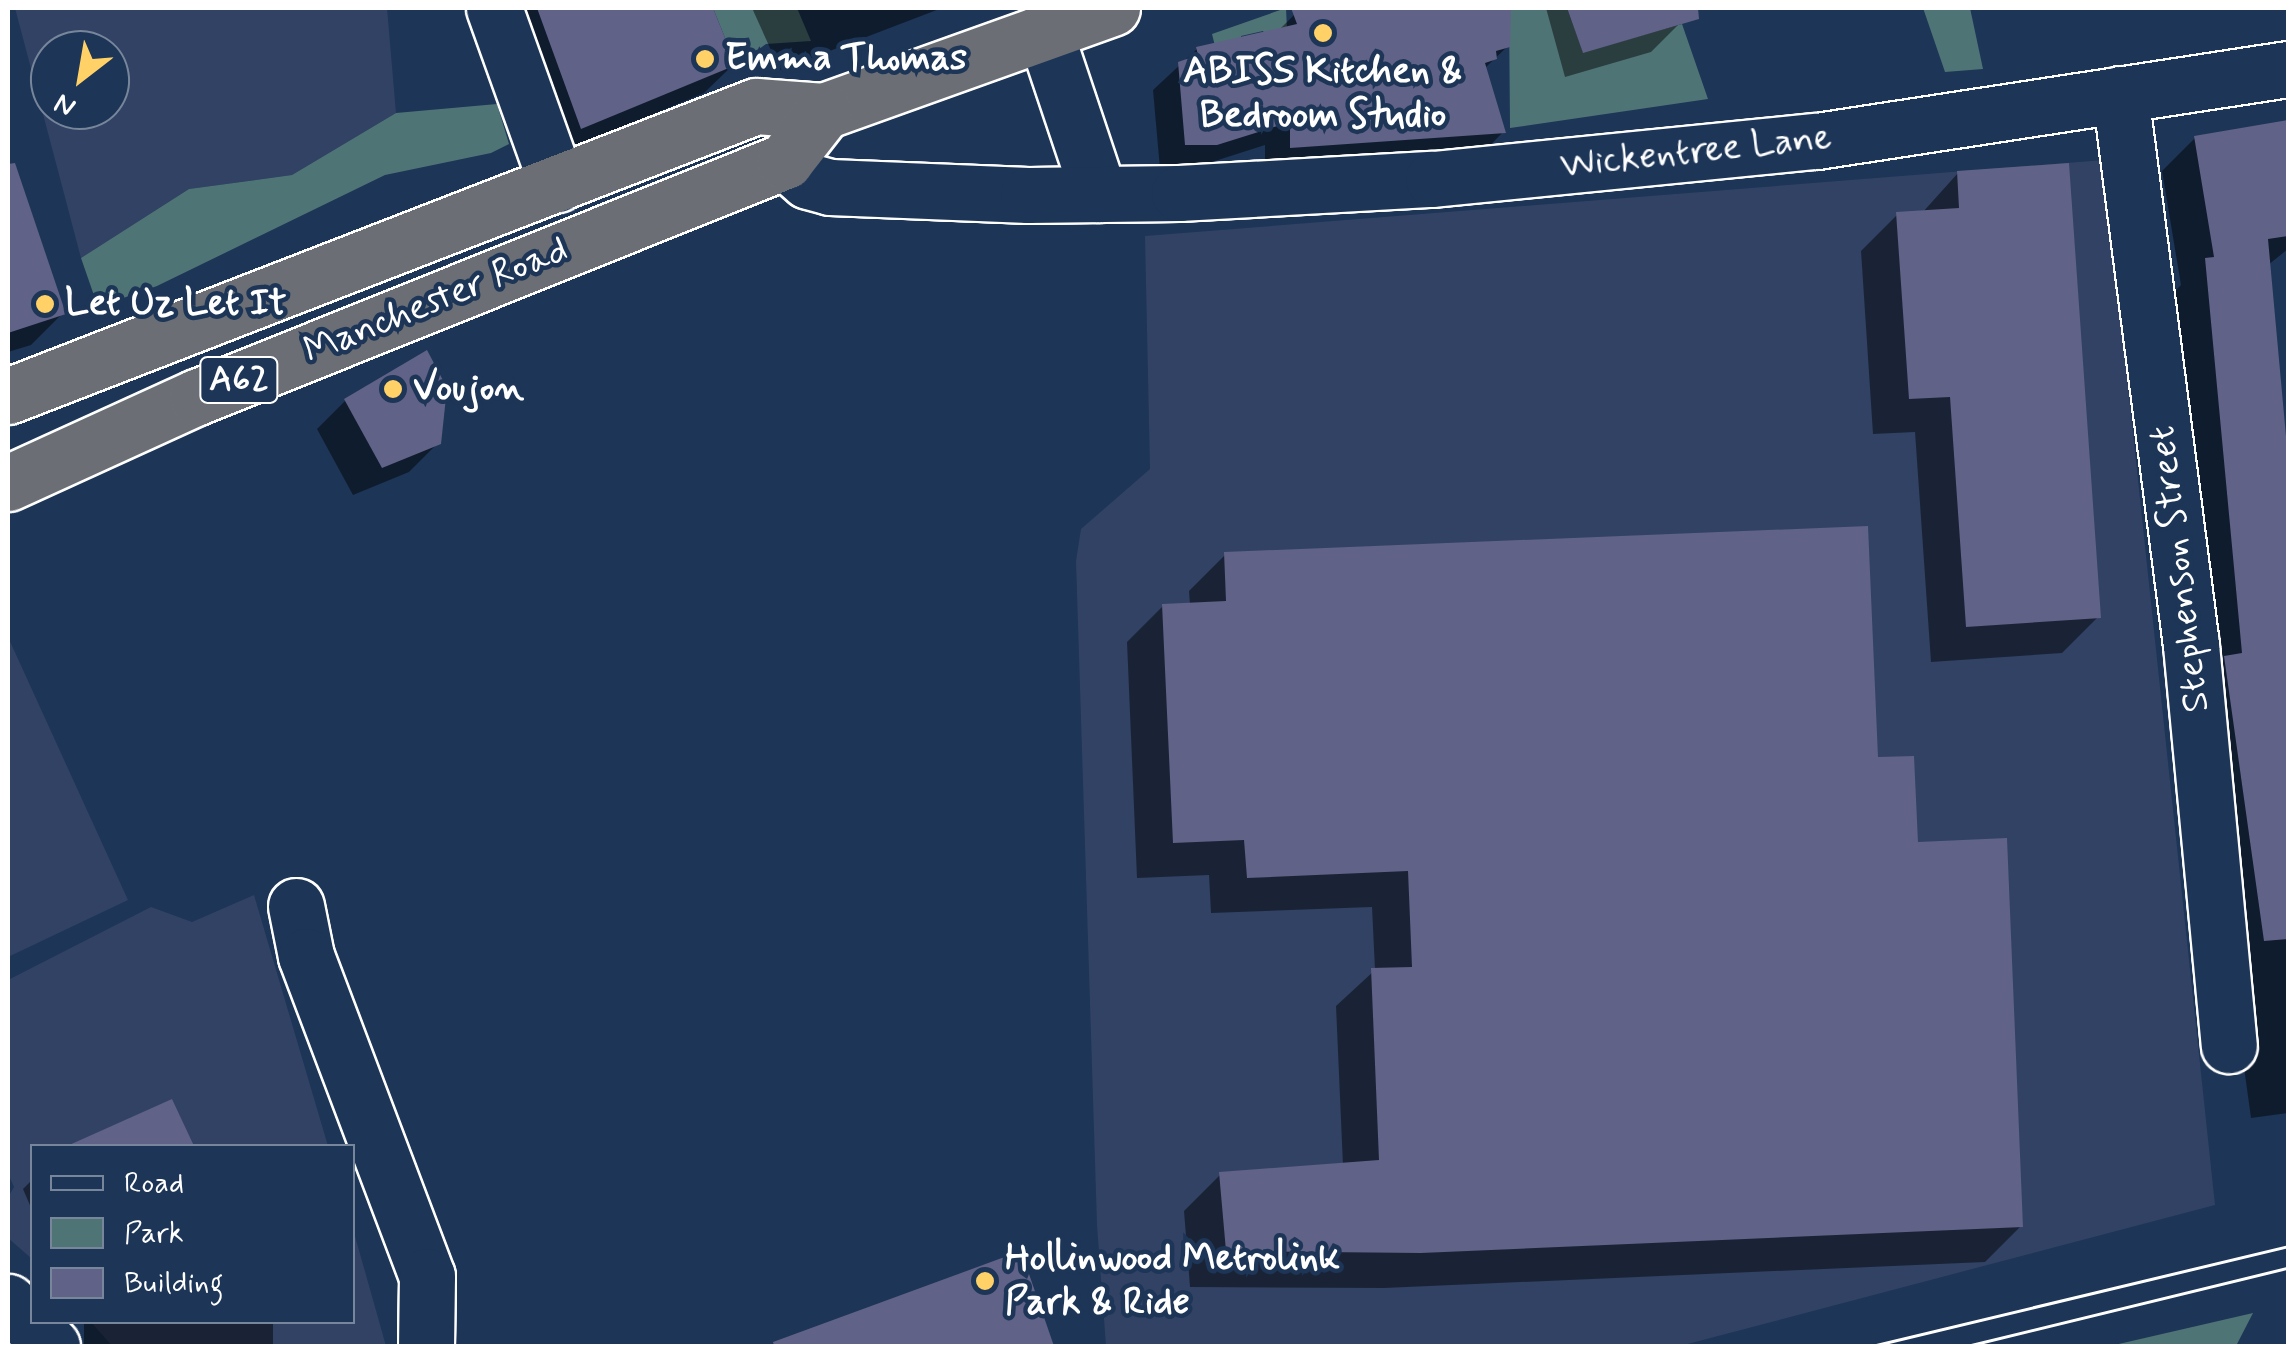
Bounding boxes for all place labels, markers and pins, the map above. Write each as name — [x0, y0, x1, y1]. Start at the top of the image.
marker: ABISS Kitchen & Bedroom Studio — [1312, 22, 1334, 44]
place label: Emma Thomas — [725, 36, 964, 82]
marker: Emma Thomas — [694, 48, 716, 70]
place label: ABISS Kitchen & Bedroom Studio — [1184, 49, 1462, 138]
place label: Let Uz Let It — [65, 281, 292, 327]
marker: Let Uz Let It — [34, 293, 56, 315]
place label: Voujon — [413, 366, 524, 412]
marker: Voujon — [382, 378, 404, 400]
place label: Hollinwood Metrolink Park & Ride — [1005, 1236, 1341, 1326]
marker: Hollinwood Metrolink Park & Ride — [974, 1270, 996, 1292]

